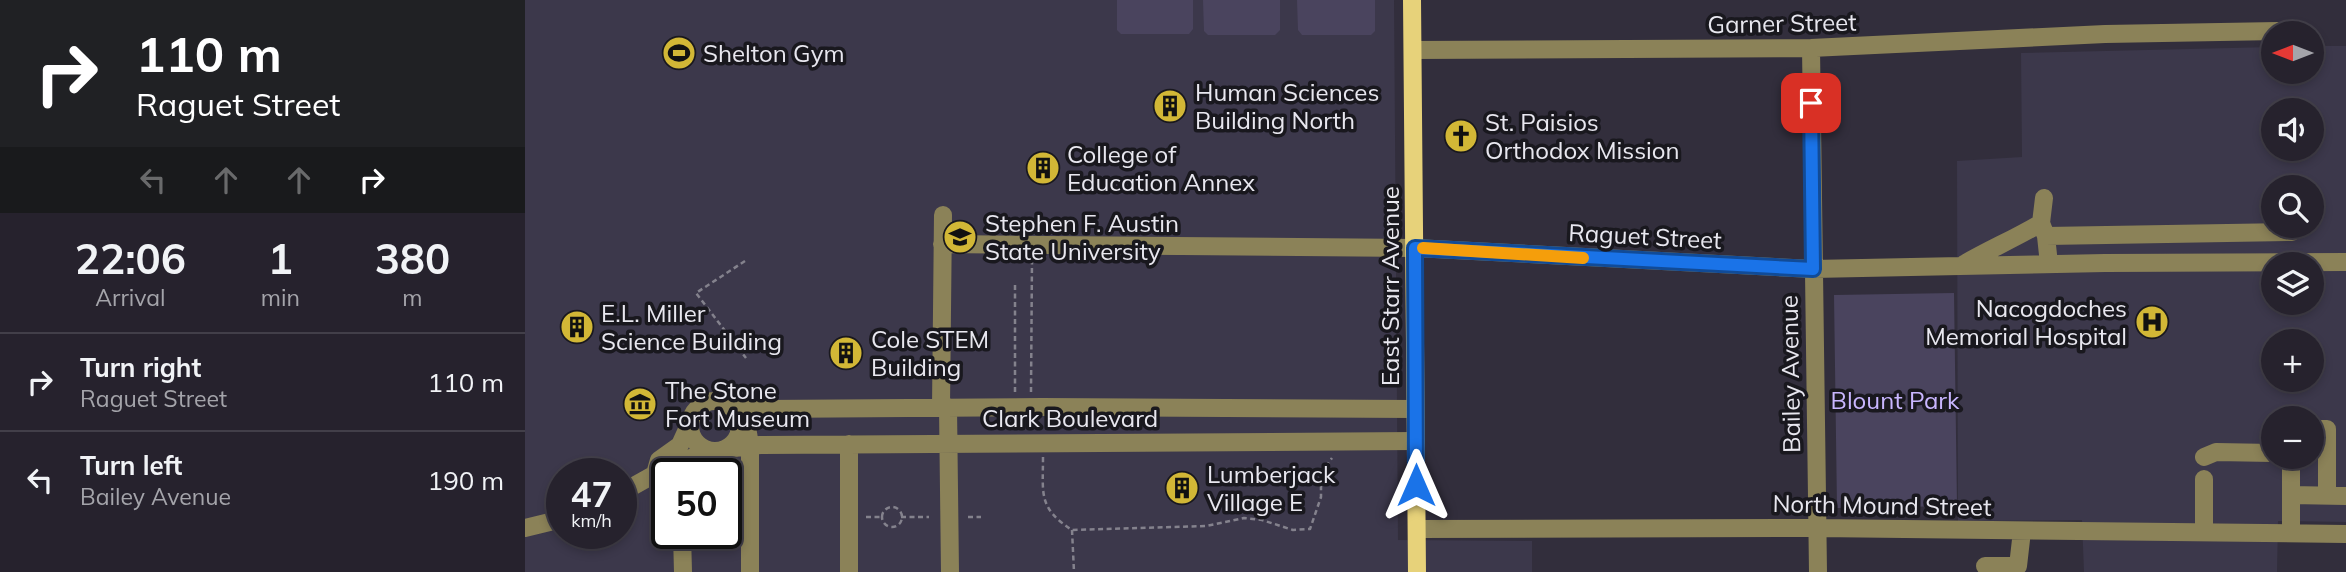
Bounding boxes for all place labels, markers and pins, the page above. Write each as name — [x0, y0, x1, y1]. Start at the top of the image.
sports icon: Shelton Gym — [660, 34, 698, 72]
place label: Shelton Gym — [703, 38, 844, 68]
pin — [1781, 73, 1841, 133]
place label: Human Sciences Building North — [1195, 77, 1379, 135]
building icon: Human Sciences Building North — [1151, 87, 1189, 125]
place label: St. Paisios Orthodox Mission — [1485, 107, 1680, 165]
church icon: St. Paisios Orthodox Mission — [1442, 117, 1480, 155]
place label: College of Education Annex — [1067, 139, 1255, 197]
building icon: College of Education Annex — [1024, 149, 1062, 187]
place label: Stephen F. Austin State University — [985, 208, 1179, 266]
school or university icon: Stephen F. Austin State University — [941, 218, 979, 256]
place label: Nacogdoches Memorial Hospital — [1925, 293, 2127, 351]
place label: E.L. Miller Science Building — [601, 298, 782, 356]
hospital icon: Nacogdoches Memorial Hospital — [2133, 303, 2171, 341]
building icon: E.L. Miller Science Building — [558, 308, 596, 346]
place label: Cole STEM Building — [871, 324, 989, 382]
building icon: Cole STEM Building — [827, 334, 865, 372]
place label: The Stone Fort Museum — [665, 375, 810, 433]
museum icon: The Stone Fort Museum — [621, 385, 659, 423]
place label: Lumberjack Village E — [1207, 459, 1336, 517]
building icon: Lumberjack Village E — [1163, 469, 1201, 507]

